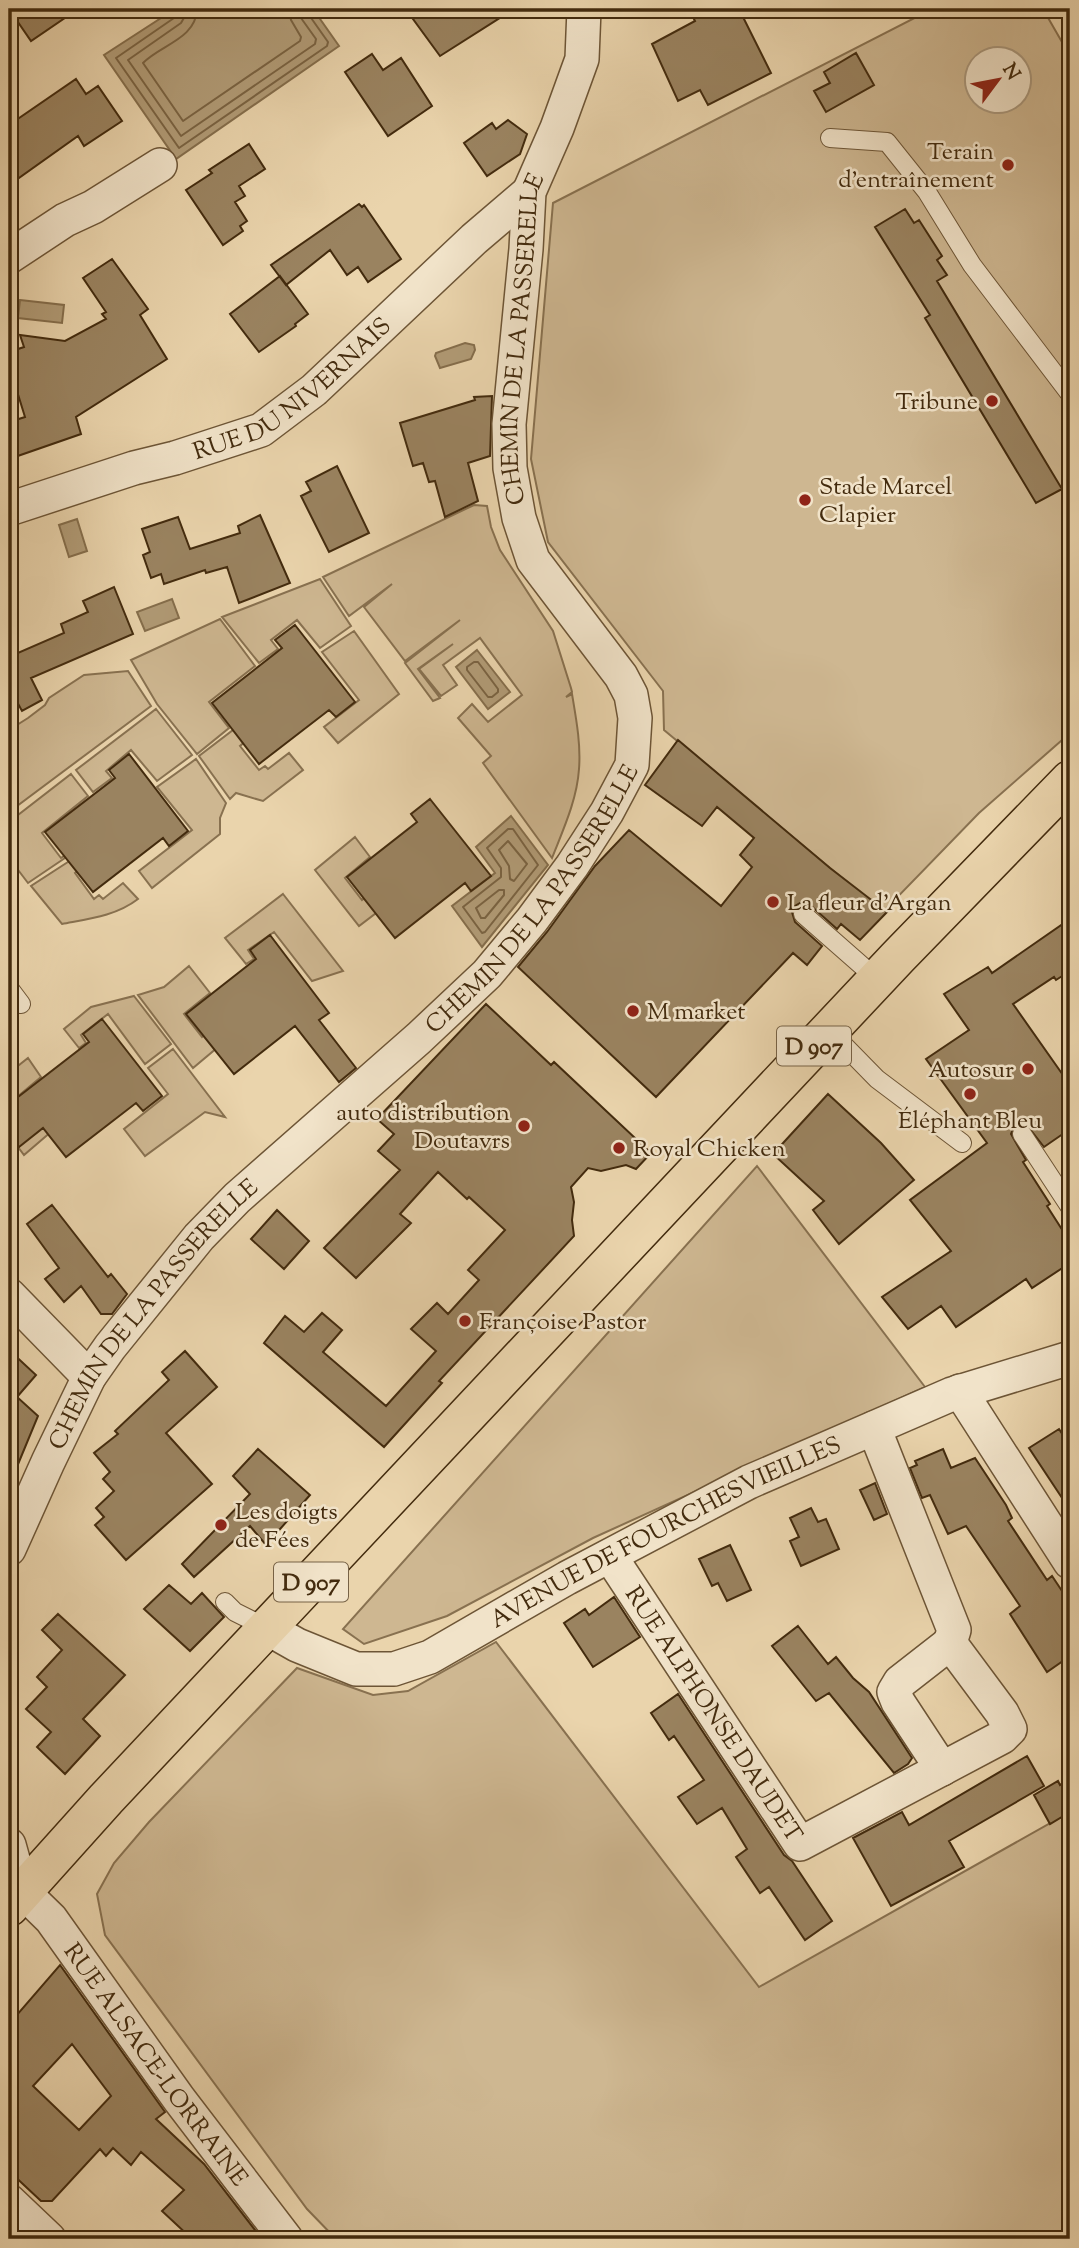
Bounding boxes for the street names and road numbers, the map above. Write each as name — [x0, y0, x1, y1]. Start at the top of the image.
street label: CHEMIN DE LA PASSERELLE — [494, 168, 554, 508]
street label: RUE DU NIVERNAIS — [189, 310, 400, 470]
street label: CHEMIN DE LA PASSERELLE — [419, 759, 648, 1043]
road number: D 907 — [777, 1026, 851, 1065]
street label: CHEMIN DE LA PASSERELLE — [41, 1172, 267, 1456]
street label: AVENUE DE FOURCHESVIEILLES — [484, 1429, 847, 1638]
road number: D 907 — [274, 1562, 348, 1602]
street label: RUE ALPHONSE DAUDET — [615, 1580, 809, 1850]
street label: RUE ALSACE-LORRAINE — [54, 1937, 255, 2194]

